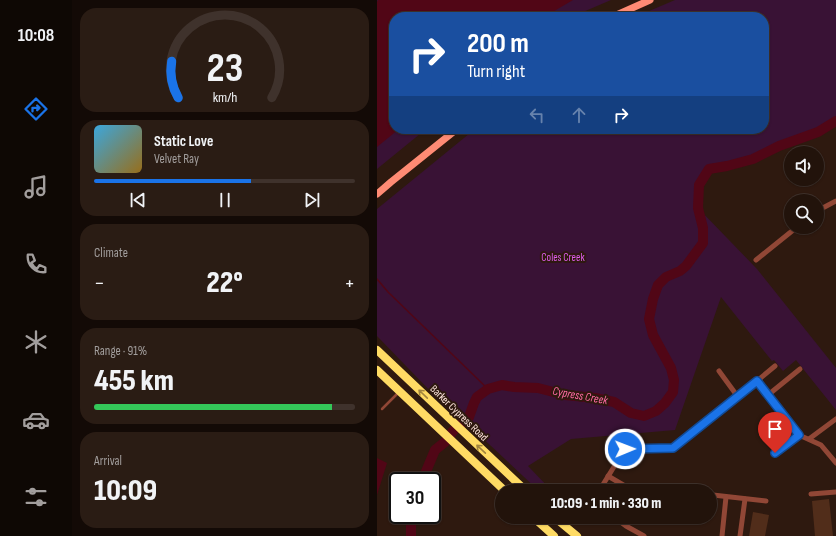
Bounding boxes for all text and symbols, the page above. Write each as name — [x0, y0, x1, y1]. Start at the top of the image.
text: 10:08 — [18, 25, 54, 46]
text: 200 m — [467, 27, 529, 60]
icon: right — [401, 28, 453, 80]
text: 23 — [206, 44, 243, 93]
text: Turn right — [467, 61, 525, 82]
text: km/h — [212, 89, 237, 106]
icon: directions — [22, 95, 50, 123]
icon: left — [526, 104, 548, 126]
icon: ahead — [568, 104, 590, 126]
icon: right — [610, 104, 632, 126]
text: Static Love — [154, 132, 213, 151]
map controls — [784, 146, 824, 234]
button: sound — [784, 146, 824, 186]
text: Velvet Ray — [154, 151, 199, 167]
icon: music — [22, 173, 50, 201]
icon: previous — [127, 189, 149, 211]
icon: pause — [214, 189, 236, 211]
icon: next — [301, 189, 323, 211]
button: search — [784, 194, 824, 234]
text: Climate — [94, 245, 128, 261]
icon: phone — [22, 250, 50, 278]
park label: Coles Creek — [541, 251, 585, 264]
text: 22° — [206, 265, 243, 301]
text: − — [94, 270, 105, 297]
text: + — [344, 270, 355, 297]
icon: climate — [22, 328, 50, 356]
text: Range · 91% — [94, 343, 147, 359]
text: 455 km — [94, 363, 174, 399]
street label: Barker Cypress Road — [427, 382, 491, 444]
water label: Cypress Creek — [551, 384, 609, 408]
one-way arrow — [418, 389, 428, 398]
icon: car — [22, 406, 50, 434]
pin — [758, 412, 792, 453]
icon: arrive — [764, 418, 786, 440]
position arrow — [604, 428, 646, 470]
one-way arrow — [476, 444, 486, 454]
text: Arrival — [94, 453, 122, 469]
speed limit sign: 30 — [389, 472, 441, 524]
text: 10:09 — [94, 473, 157, 509]
icon: filters — [22, 483, 50, 511]
text: 10:09 · 1 min · 330 m — [551, 494, 661, 513]

